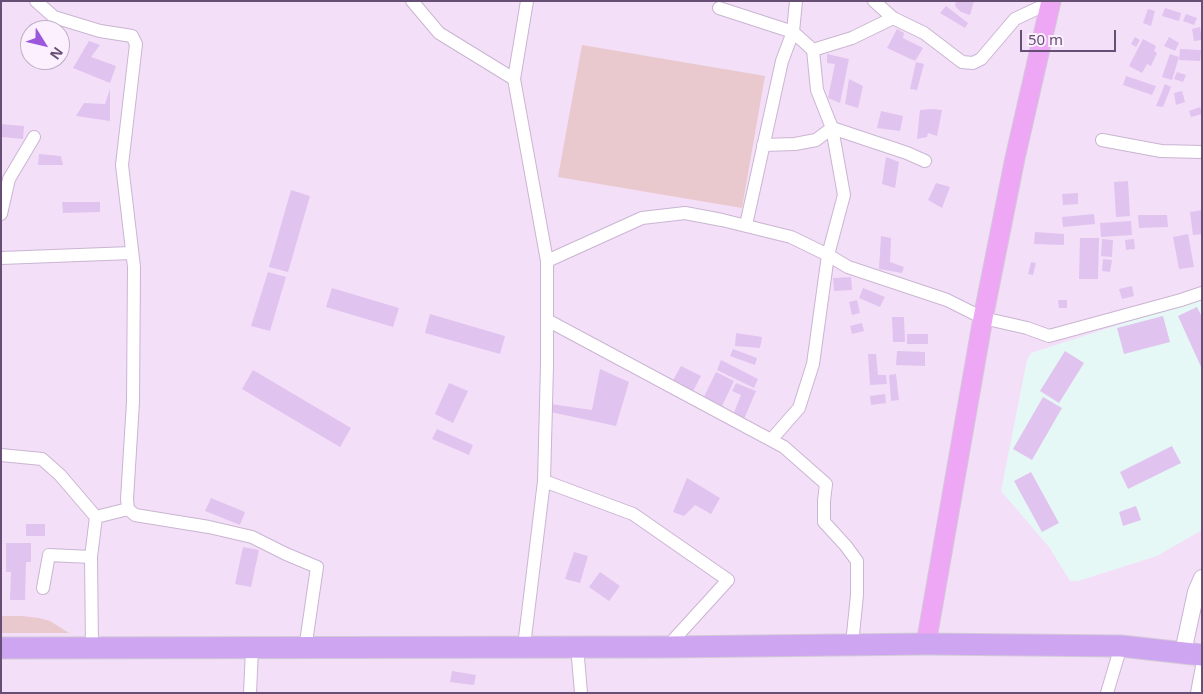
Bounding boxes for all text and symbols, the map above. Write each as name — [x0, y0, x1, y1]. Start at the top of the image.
north arrow — [20, 20, 70, 70]
scale bar — [1023, 20, 1119, 52]
text: 50 m — [1028, 29, 1063, 49]
text: N — [46, 43, 68, 64]

